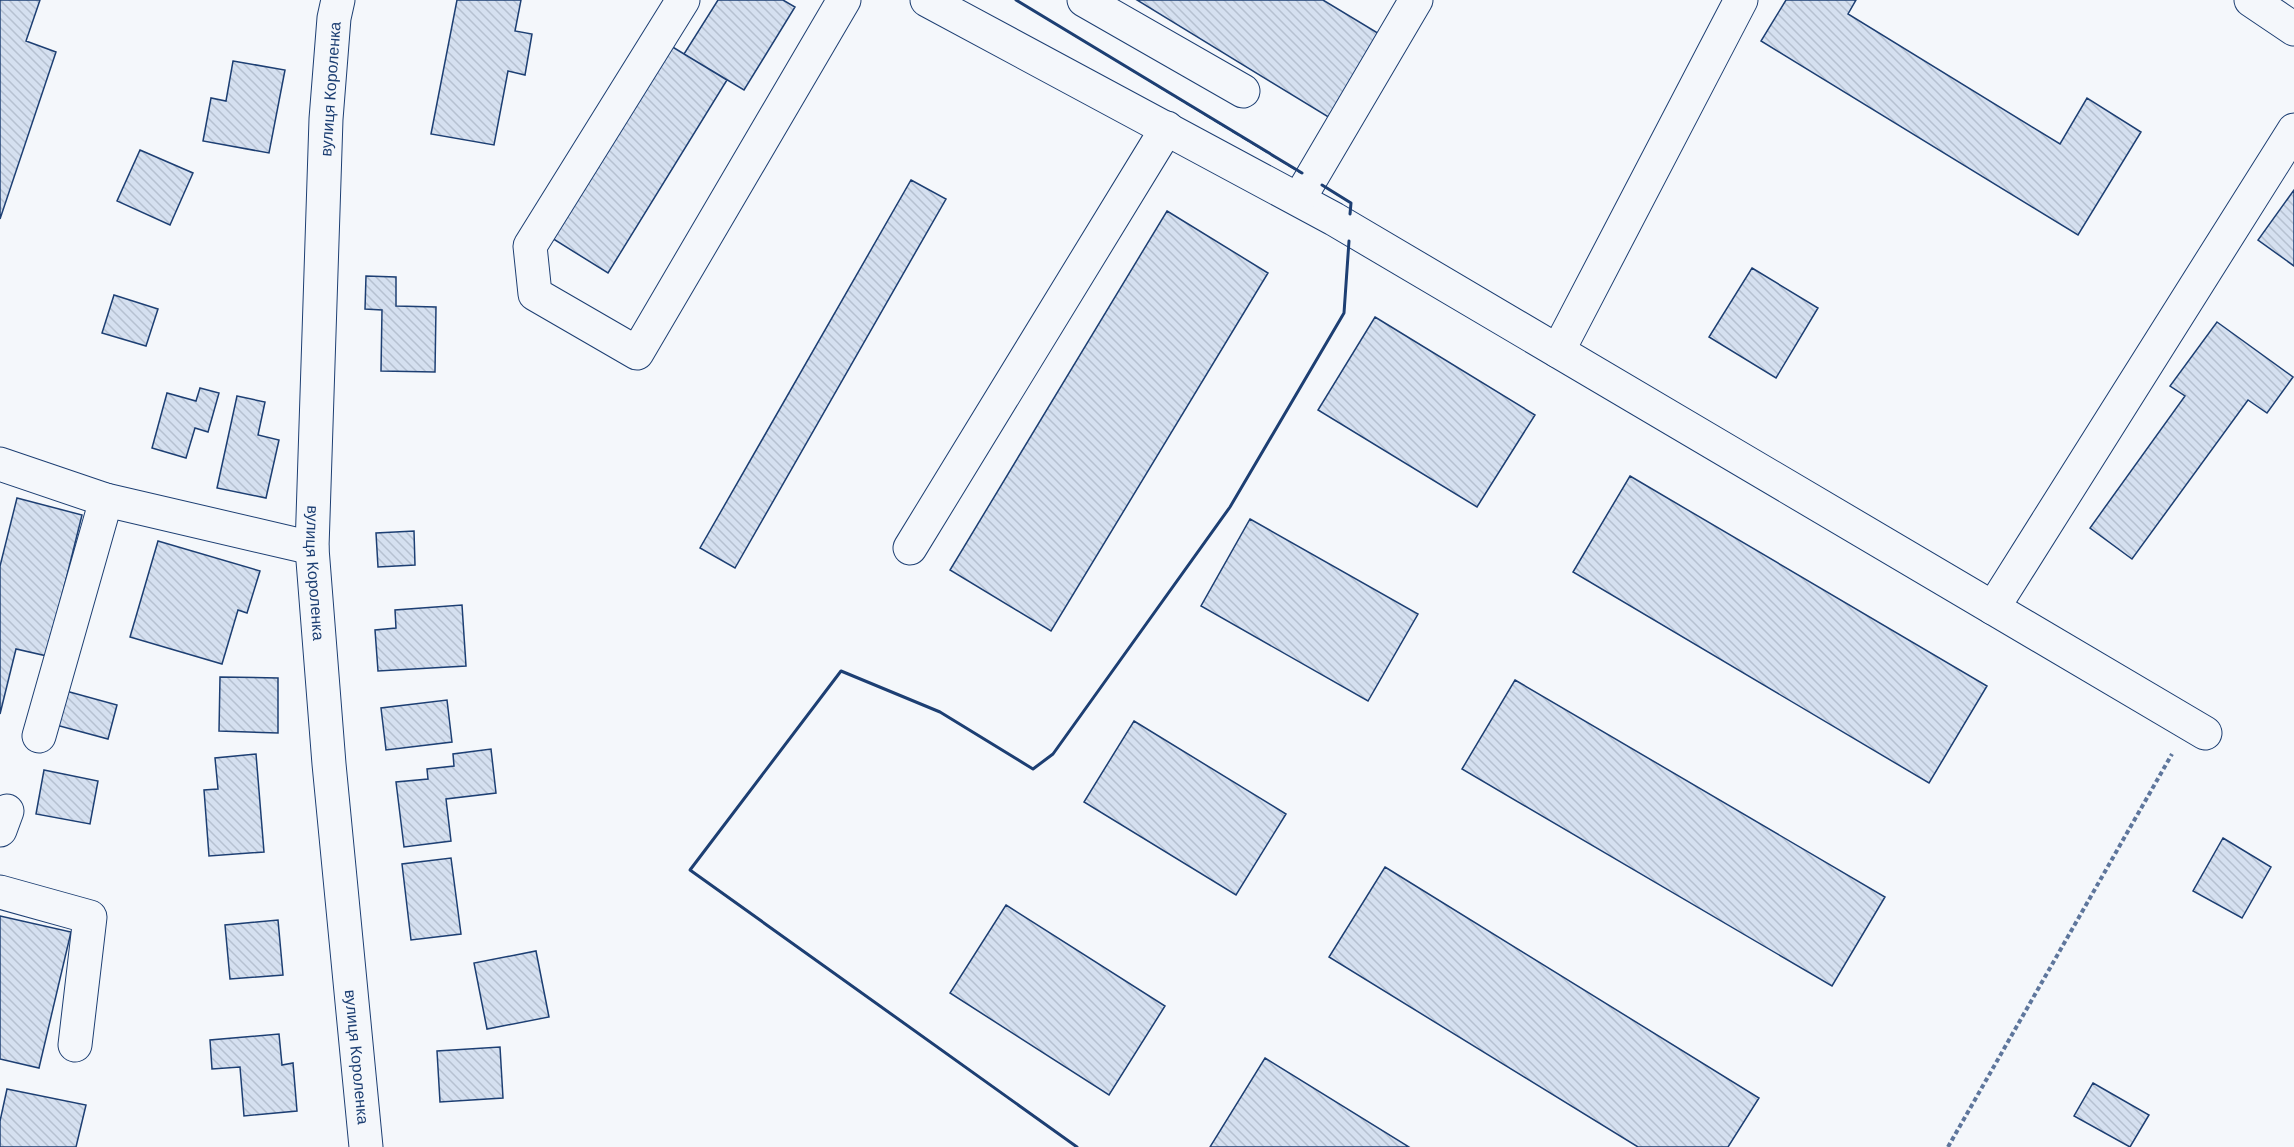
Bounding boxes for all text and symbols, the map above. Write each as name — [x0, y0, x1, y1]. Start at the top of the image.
street label: вулиця Короленка — [315, 21, 346, 157]
street label: вулиця Короленка — [301, 505, 329, 641]
street label: вулиця Короленка — [340, 989, 374, 1125]

